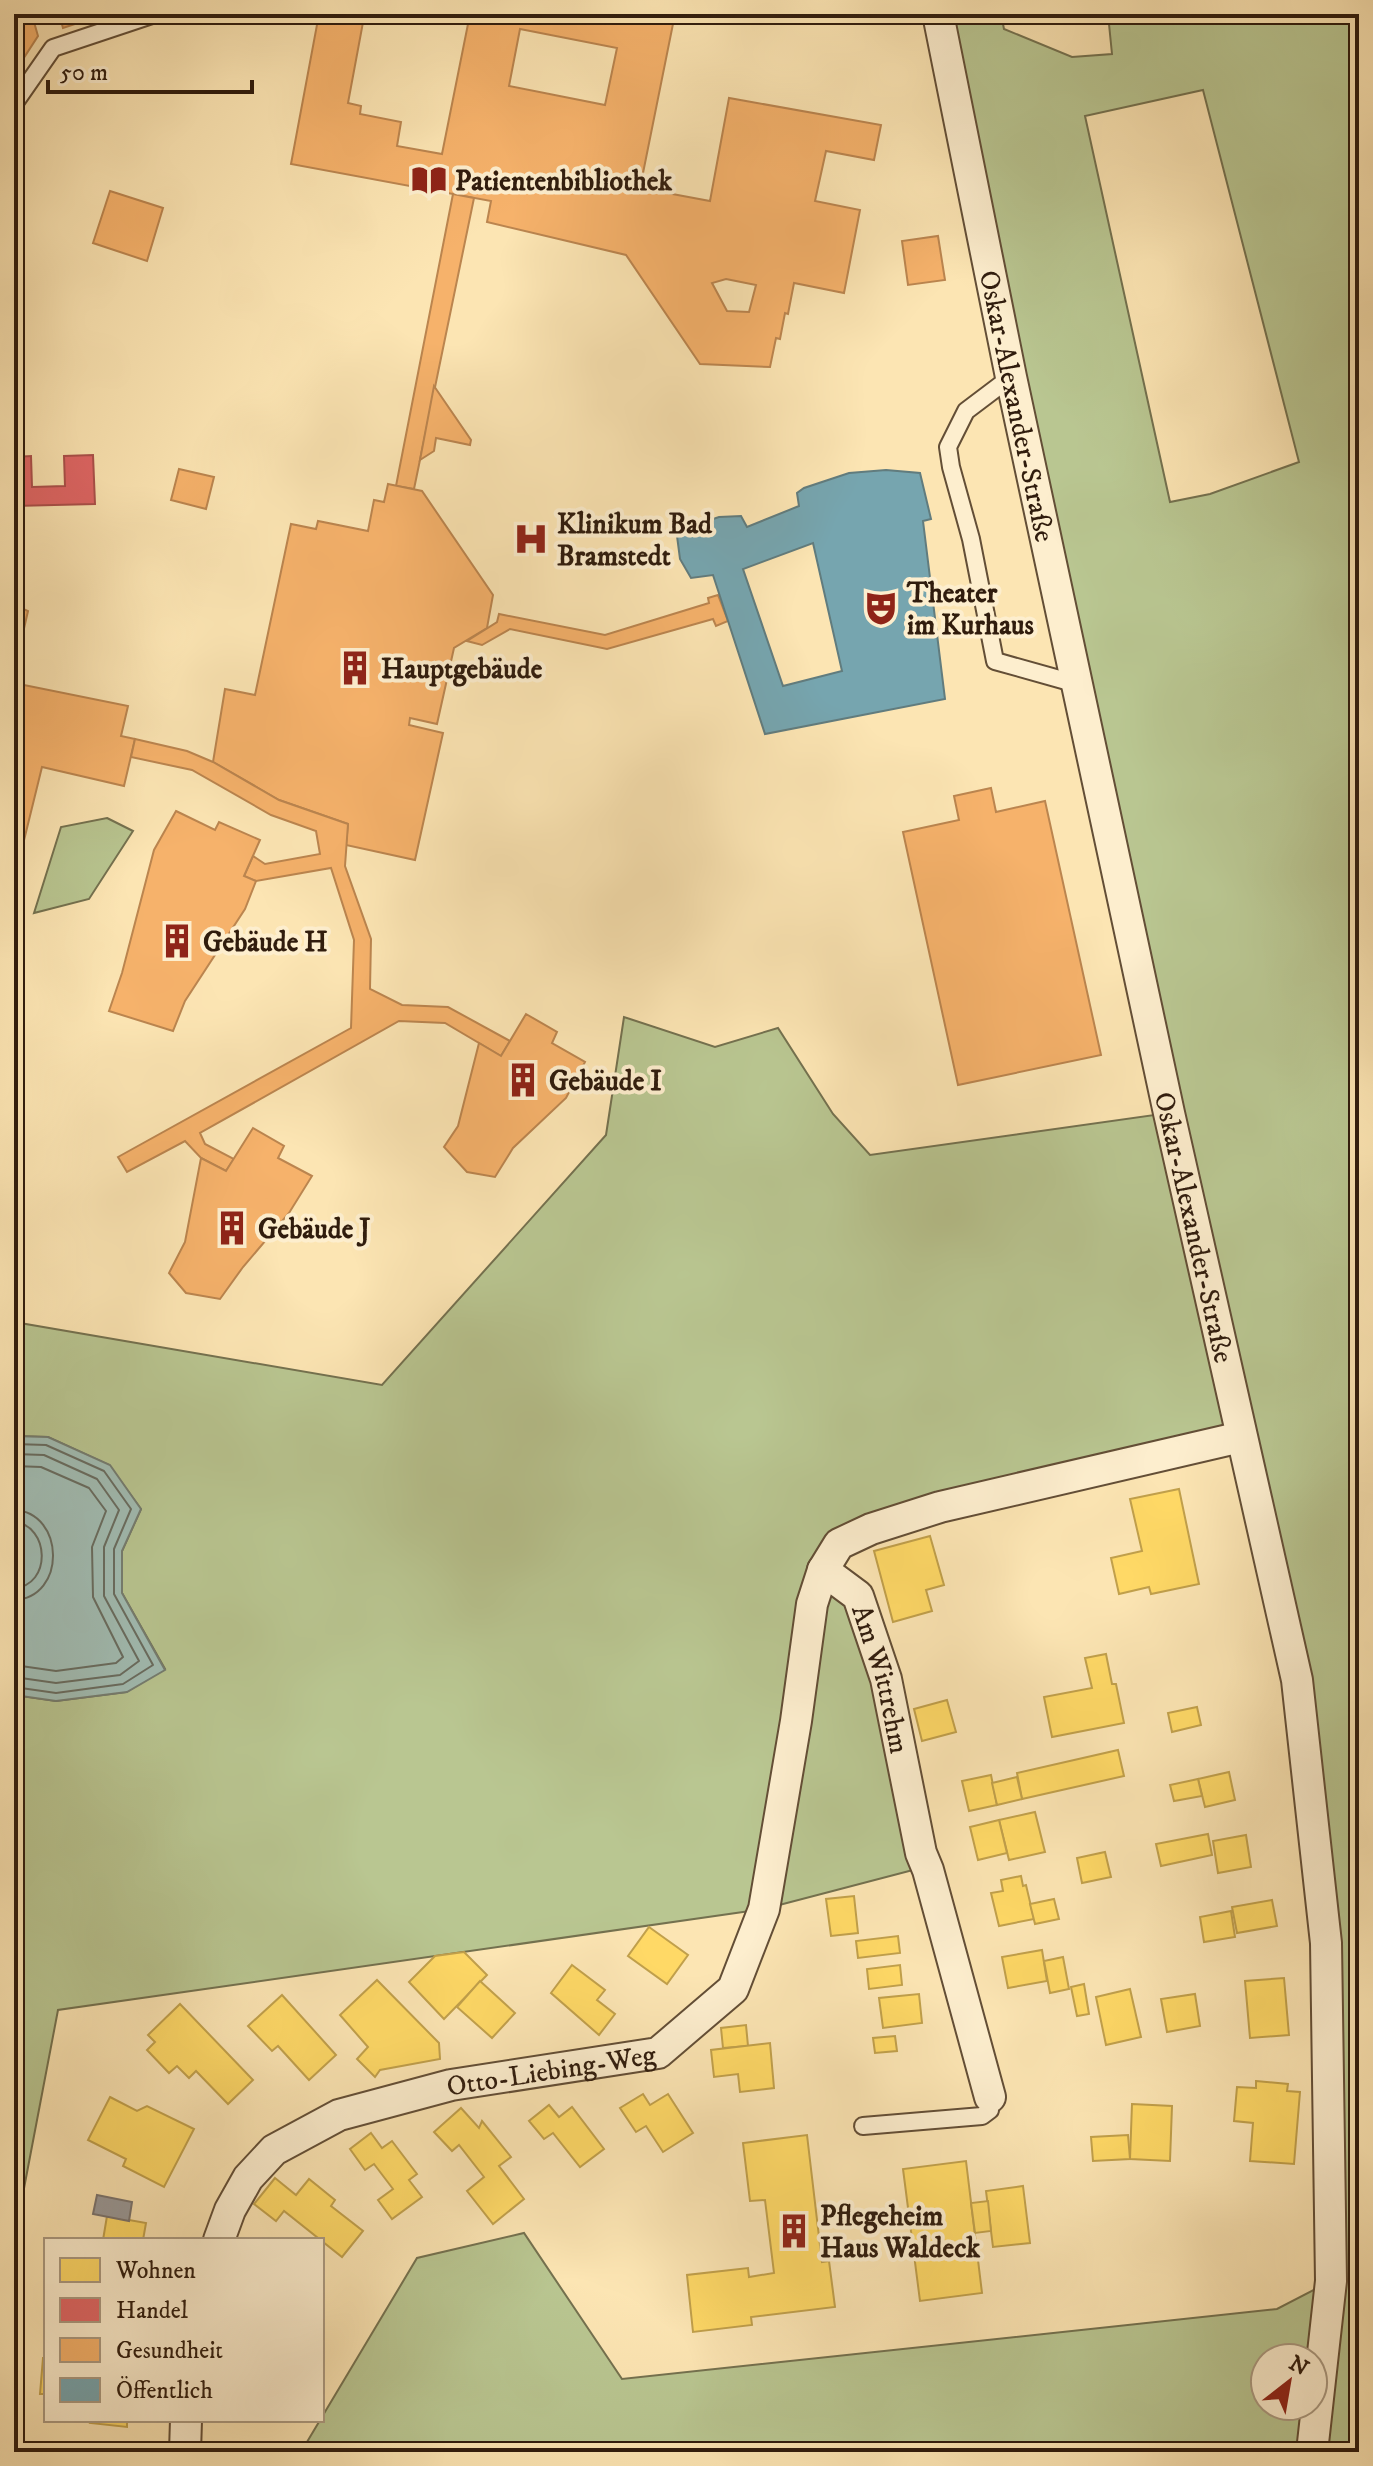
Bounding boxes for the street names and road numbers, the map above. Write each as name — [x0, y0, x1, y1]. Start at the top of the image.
street label: Oskar-Alexander-Straße — [971, 267, 1062, 545]
street label: Oskar-Alexander-Straße — [1146, 1089, 1241, 1366]
street label: Am Wittrehm — [843, 1600, 917, 1757]
street label: Otto-Liebing-Weg — [444, 2038, 659, 2104]

